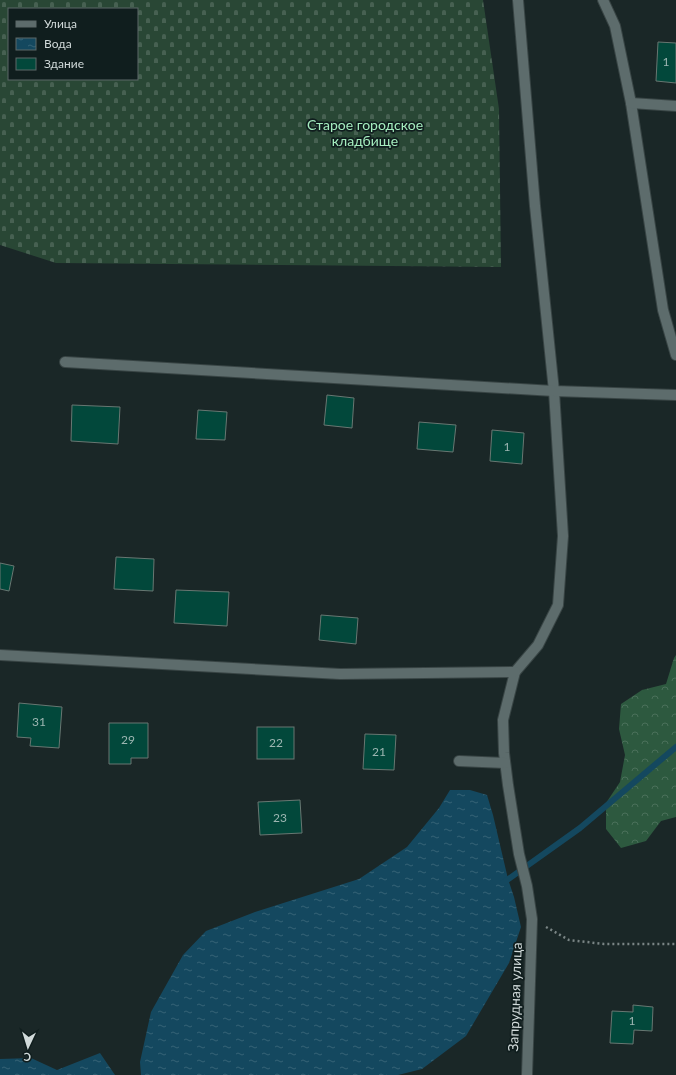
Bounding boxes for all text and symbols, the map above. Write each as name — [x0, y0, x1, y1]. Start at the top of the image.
legend — [8, 8, 138, 80]
text: Улица — [44, 16, 77, 31]
text: Вода — [44, 36, 72, 51]
house number: 1 — [663, 54, 670, 69]
text: Здание — [44, 56, 84, 71]
park label: Старое городское кладбище — [307, 116, 423, 149]
house number: 1 — [504, 439, 511, 454]
house number: 31 — [32, 714, 46, 729]
house number: 29 — [121, 732, 135, 747]
house number: 22 — [269, 735, 283, 750]
house number: 21 — [372, 744, 386, 759]
house number: 23 — [273, 810, 287, 825]
street label: Запрудная улица — [504, 942, 525, 1052]
house number: 1 — [629, 1013, 636, 1028]
north arrow — [8, 1027, 48, 1067]
text: С — [22, 1051, 31, 1064]

